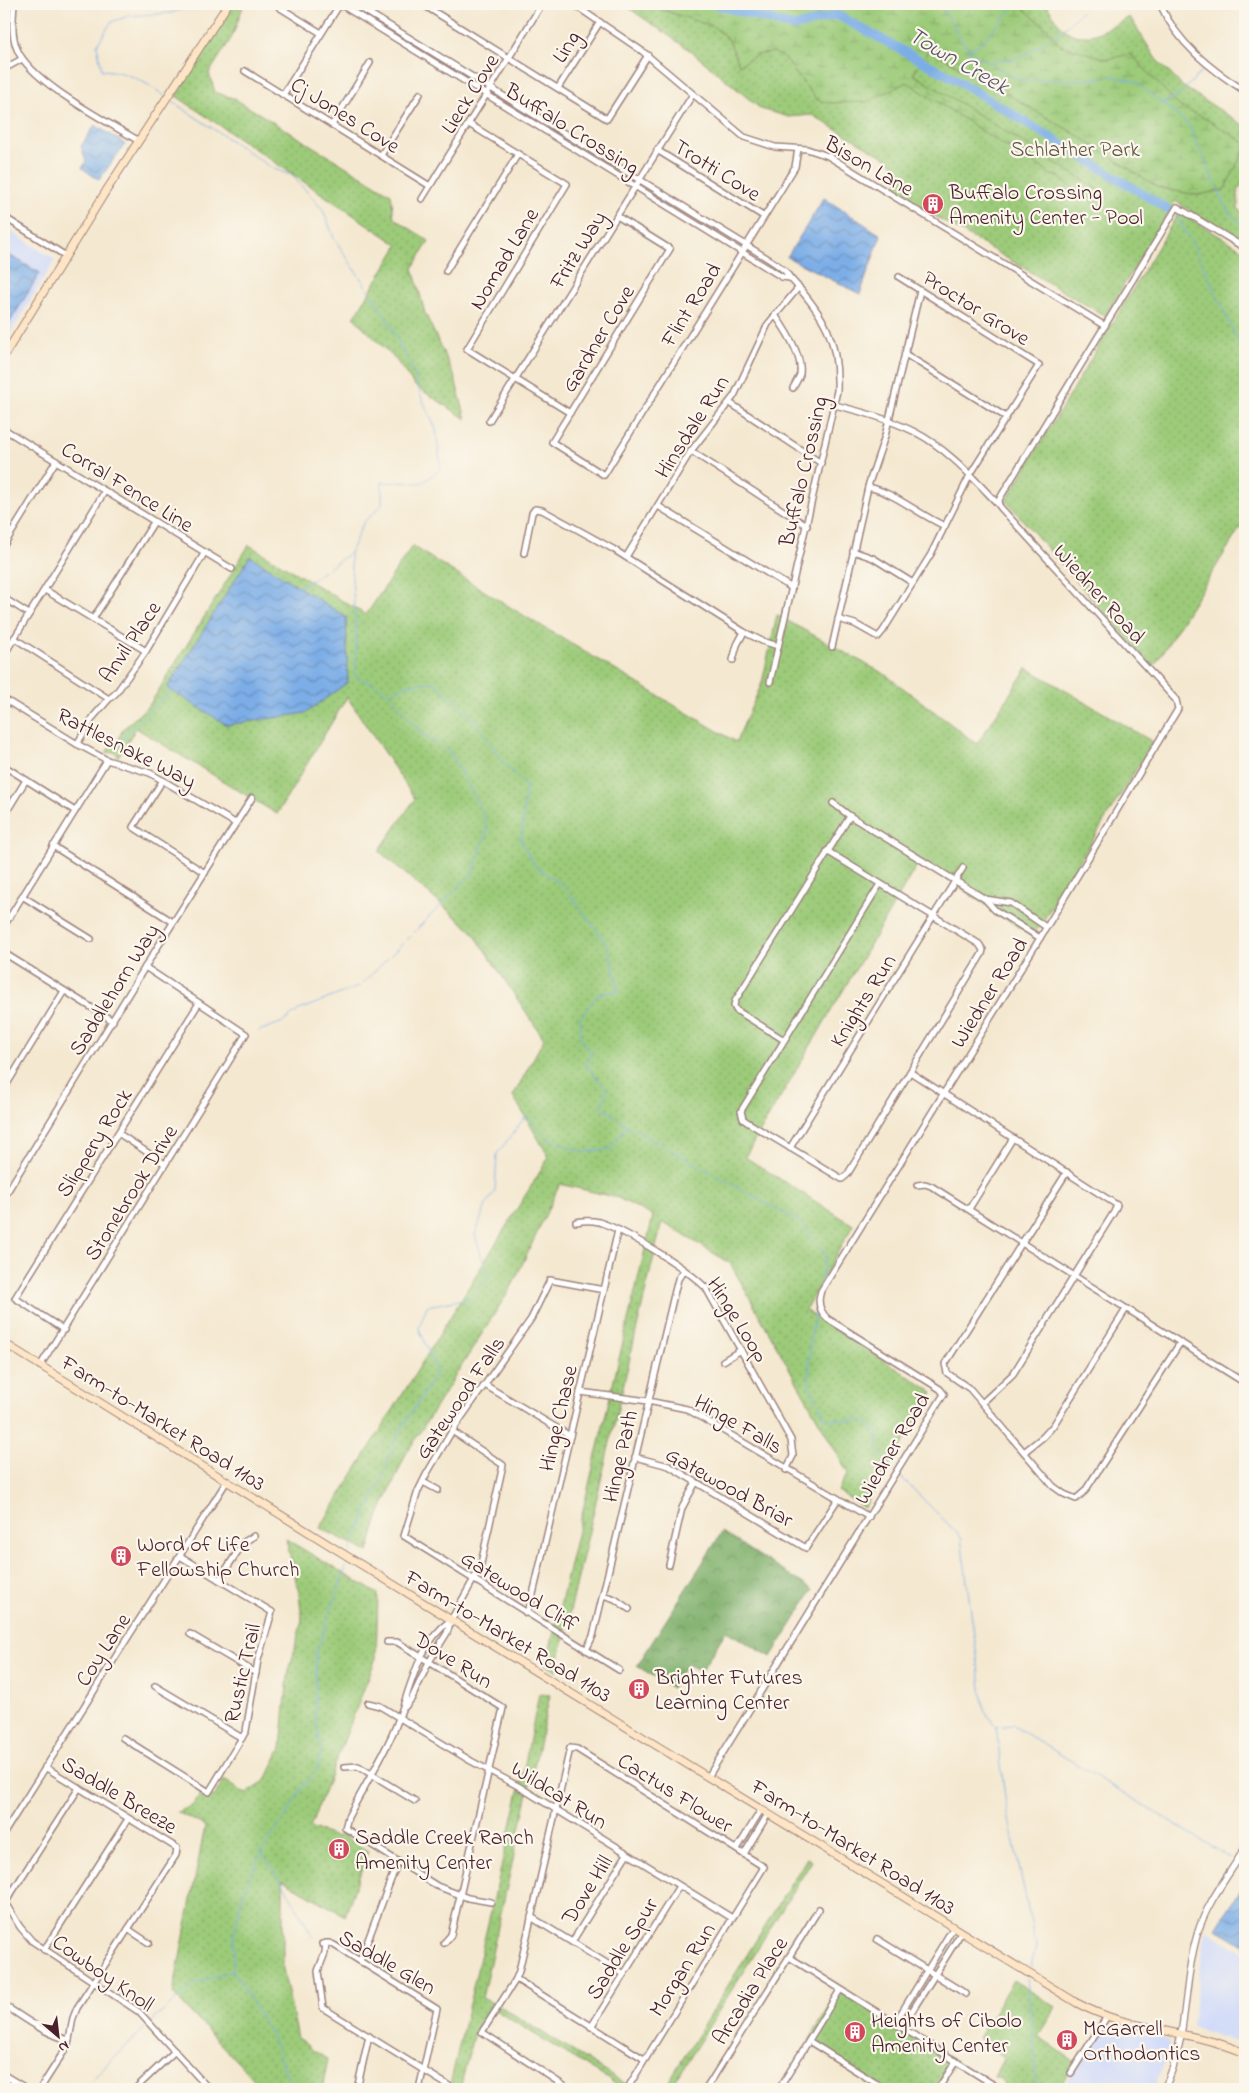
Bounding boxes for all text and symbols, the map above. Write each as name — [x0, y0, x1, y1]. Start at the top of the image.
water label: Town Creek — [901, 19, 1016, 106]
street label: Ling — [545, 25, 591, 71]
street label: Lieck Cove — [434, 48, 509, 141]
street label: Cj Jones Cove — [283, 70, 406, 163]
street label: Buffalo Crossing — [497, 76, 645, 186]
street label: Bison Lane — [817, 129, 919, 206]
street label: Trotti Cove — [667, 132, 766, 211]
park label: Schlather Park — [1010, 135, 1140, 167]
place label: Buffalo Crossing Amenity Center - Pool — [948, 178, 1143, 236]
building icon: Buffalo Crossing Amenity Center - Pool — [921, 192, 945, 216]
street label: Nomad Lane — [463, 202, 549, 317]
street label: Fritz Way — [543, 205, 617, 297]
street label: Flint Road — [654, 257, 731, 355]
street label: Proctor Grove — [915, 264, 1036, 355]
street label: Gardner Cove — [555, 280, 644, 399]
street label: Hinsdale Run — [648, 370, 739, 486]
street label: Buffalo Crossing — [772, 393, 839, 551]
street label: Corral Fence Line — [54, 435, 199, 542]
street label: Wiedner Road — [1044, 538, 1152, 652]
street label: Anvil Place — [92, 595, 171, 690]
street label: Rattlesnake Way — [50, 701, 201, 799]
street label: Saddlehorn Way — [62, 918, 170, 1063]
street label: Wiedner Road — [944, 932, 1037, 1055]
street label: Knights Run — [823, 949, 907, 1055]
street label: Slippery Rock — [49, 1083, 143, 1205]
street label: Stonebrook Drive — [78, 1119, 187, 1268]
street label: Hinge Loop — [697, 1271, 775, 1370]
street label: Gatewood Falls — [408, 1331, 515, 1467]
street label: Farm-to-Market Road 1103 — [53, 1348, 271, 1501]
street label: Hinge Chase — [532, 1362, 589, 1475]
street label: Hinge Falls — [687, 1387, 788, 1465]
street label: Wiedner Road — [848, 1388, 940, 1511]
street label: Hinge Path — [596, 1407, 649, 1506]
street label: Gatewood Briar — [659, 1440, 799, 1537]
place label: Word of Life Fellowship Church — [136, 1530, 300, 1587]
building icon: Word of Life Fellowship Church — [109, 1544, 133, 1568]
street label: Gatewood Cliff — [453, 1544, 584, 1642]
street label: Farm-to-Market Road 1103 — [397, 1563, 617, 1712]
street label: Coy Lane — [69, 1607, 141, 1694]
street label: Rustic Trail — [217, 1621, 271, 1727]
street label: Dove Run — [406, 1624, 498, 1698]
place label: Brighter Futures Learning Center — [654, 1663, 803, 1721]
building icon: Brighter Futures Learning Center — [627, 1677, 651, 1701]
street label: Cactus Flower — [610, 1746, 739, 1843]
street label: Saddle Breeze — [54, 1749, 183, 1844]
street label: Wildcat Run — [504, 1754, 613, 1839]
street label: Farm-to-Market Road 1103 — [743, 1772, 961, 1925]
place label: Saddle Creek Ranch Amenity Center — [355, 1823, 534, 1881]
building icon: Saddle Creek Ranch Amenity Center — [327, 1837, 351, 1861]
street label: Dove Hill — [554, 1850, 622, 1932]
street label: Saddle Spur — [579, 1892, 668, 2007]
street label: Morgan Run — [642, 1917, 726, 2024]
street label: Saddle Glen — [332, 1923, 441, 2004]
street label: Cowboy Knoll — [44, 1928, 160, 2022]
street label: Arcadia Place — [706, 1931, 798, 2052]
place label: Heights of Cibolo Amenity Center — [871, 2006, 1022, 2064]
north arrow — [32, 2010, 82, 2060]
place label: McGarrell Orthodontics — [1083, 2014, 1201, 2071]
building icon: Heights of Cibolo Amenity Center — [843, 2020, 867, 2044]
building icon: McGarrell Orthodontics — [1055, 2028, 1079, 2052]
text: N — [54, 2035, 73, 2058]

